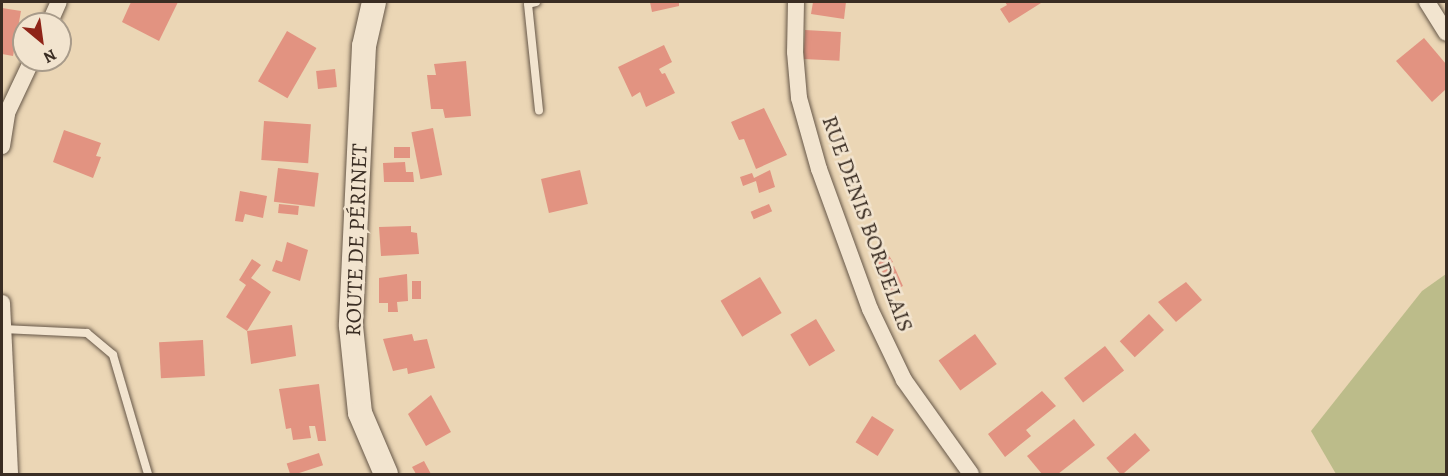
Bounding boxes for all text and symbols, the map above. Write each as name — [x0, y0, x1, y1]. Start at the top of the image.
north arrow — [12, 12, 72, 72]
text: N — [39, 44, 60, 68]
street label: RUE DENIS BORDELAIS — [816, 112, 918, 336]
street label: ROUTE DE PÉRINET — [340, 143, 374, 337]

